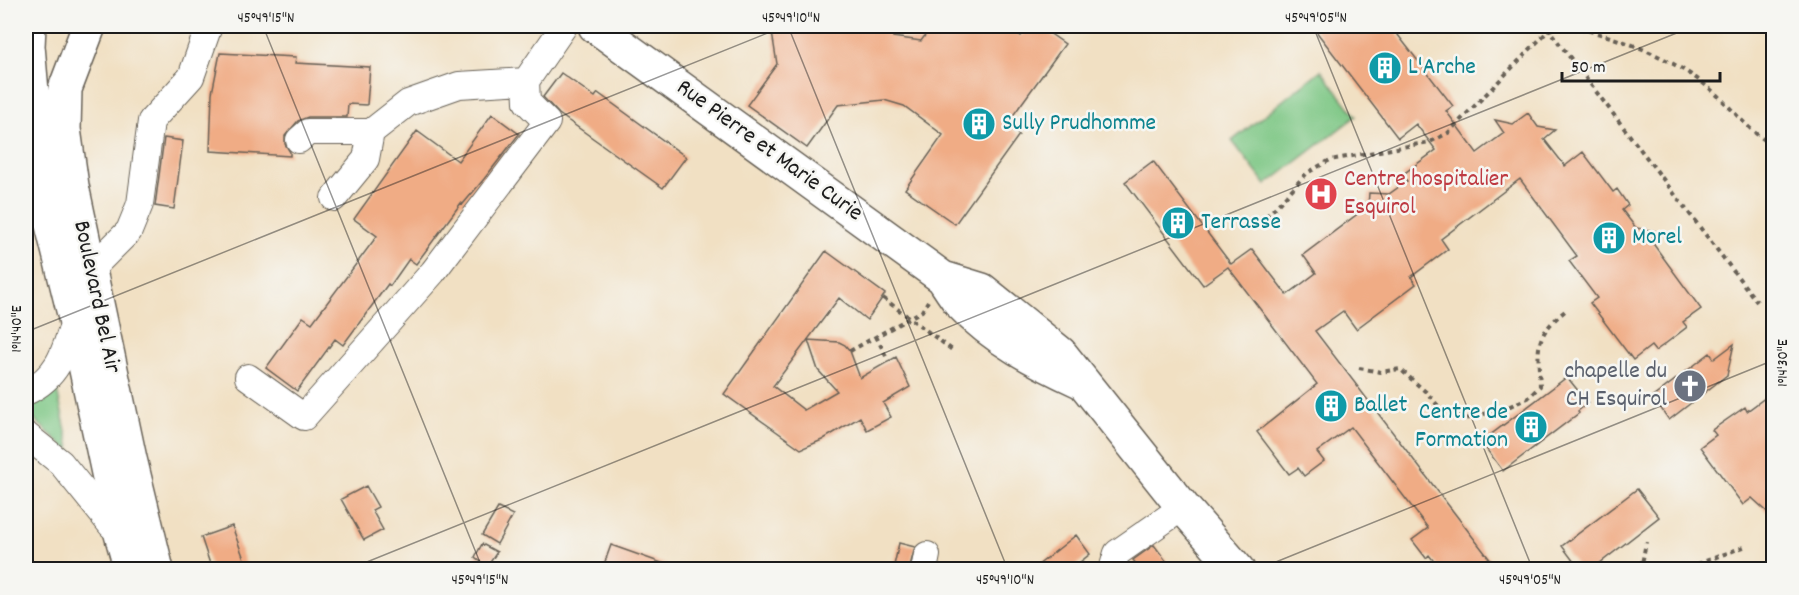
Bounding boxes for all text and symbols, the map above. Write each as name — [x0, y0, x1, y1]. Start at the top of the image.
text: 45°49'15"N — [237, 8, 295, 30]
text: 45°49'10"N — [762, 8, 820, 30]
text: 45°49'05"N — [1285, 8, 1347, 30]
scale bar — [1562, 45, 1720, 83]
building icon: L'Arche — [1367, 50, 1403, 86]
place label: L'Arche — [1408, 51, 1476, 85]
text: 50 m — [1571, 56, 1606, 81]
street label: Rue Pierre et Marie Curie — [669, 72, 869, 230]
building icon: Sully Prudhomme — [961, 106, 997, 142]
place label: Sully Prudhomme — [1002, 107, 1156, 141]
place label: Centre hospitalier Esquirol — [1344, 163, 1508, 225]
hospital icon: Centre hospitalier Esquirol — [1303, 176, 1339, 212]
building icon: Terrasse — [1160, 205, 1196, 241]
place label: Terrasse — [1201, 206, 1281, 240]
street label: Boulevard Bel Air — [63, 218, 129, 376]
building icon: Morel — [1591, 220, 1627, 256]
place label: Morel — [1632, 221, 1682, 255]
text: 1°14'40"E — [7, 305, 29, 353]
text: 1°14'30"E — [1773, 339, 1795, 387]
place label: chapelle du CH Esquirol — [1564, 355, 1667, 417]
church icon: chapelle du CH Esquirol — [1672, 368, 1708, 404]
building icon: Ballet — [1313, 388, 1349, 424]
place label: Ballet — [1354, 389, 1408, 423]
place label: Centre de Formation — [1415, 396, 1508, 458]
building icon: Centre de Formation — [1513, 409, 1549, 445]
text: 45°49'15"N — [451, 570, 509, 592]
text: 45°49'10"N — [976, 570, 1034, 592]
text: 45°49'05"N — [1499, 570, 1561, 592]

